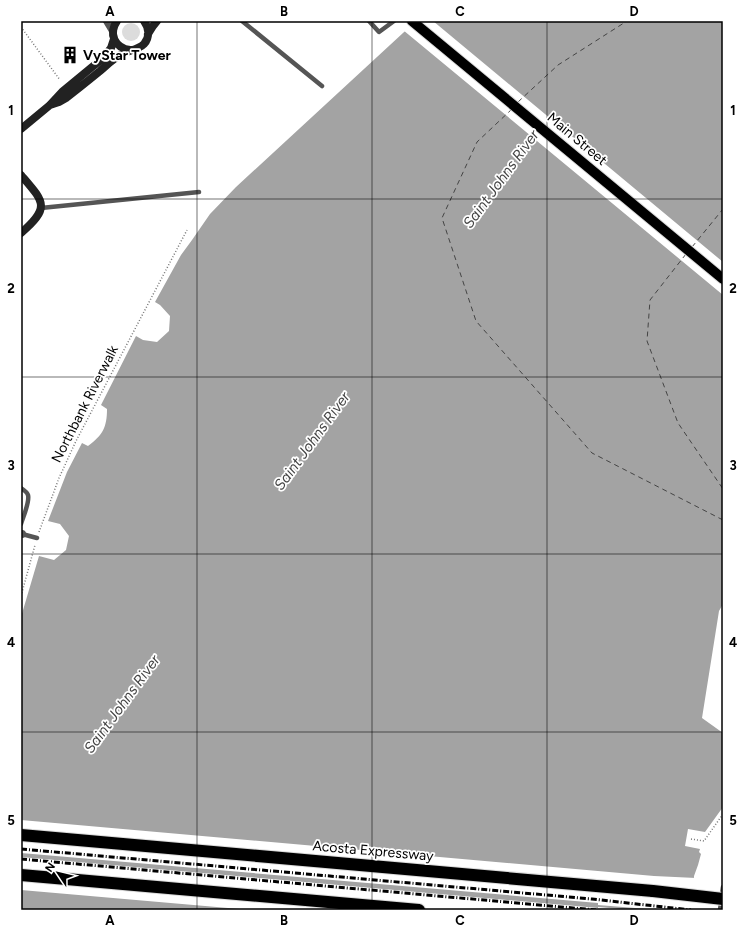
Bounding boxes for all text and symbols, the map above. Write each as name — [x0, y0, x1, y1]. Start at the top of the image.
text: A — [105, 4, 115, 19]
text: B — [280, 4, 288, 19]
text: C — [455, 4, 465, 19]
text: D — [629, 4, 639, 19]
building icon: VyStar Tower — [60, 45, 80, 65]
place label: VyStar Tower — [83, 47, 172, 64]
text: 1 — [8, 103, 14, 118]
text: 1 — [730, 103, 736, 118]
street label: Main Street — [544, 109, 610, 169]
water label: Saint Johns River — [459, 126, 543, 232]
text: 2 — [7, 281, 15, 296]
text: 2 — [729, 281, 737, 296]
street label: Northbank Riverwalk — [48, 342, 122, 466]
water label: Saint Johns River — [270, 388, 354, 494]
text: 3 — [7, 458, 15, 473]
text: 3 — [729, 458, 737, 473]
text: 4 — [7, 635, 15, 650]
text: 4 — [729, 635, 737, 650]
water label: Saint Johns River — [80, 651, 164, 757]
text: 5 — [7, 813, 15, 828]
text: 5 — [729, 813, 737, 828]
street label: Acosta Expressway — [312, 837, 435, 865]
north arrow — [38, 853, 78, 893]
text: N — [42, 860, 58, 875]
text: A — [105, 913, 115, 928]
text: B — [280, 913, 288, 928]
text: C — [455, 913, 465, 928]
text: D — [629, 913, 639, 928]

